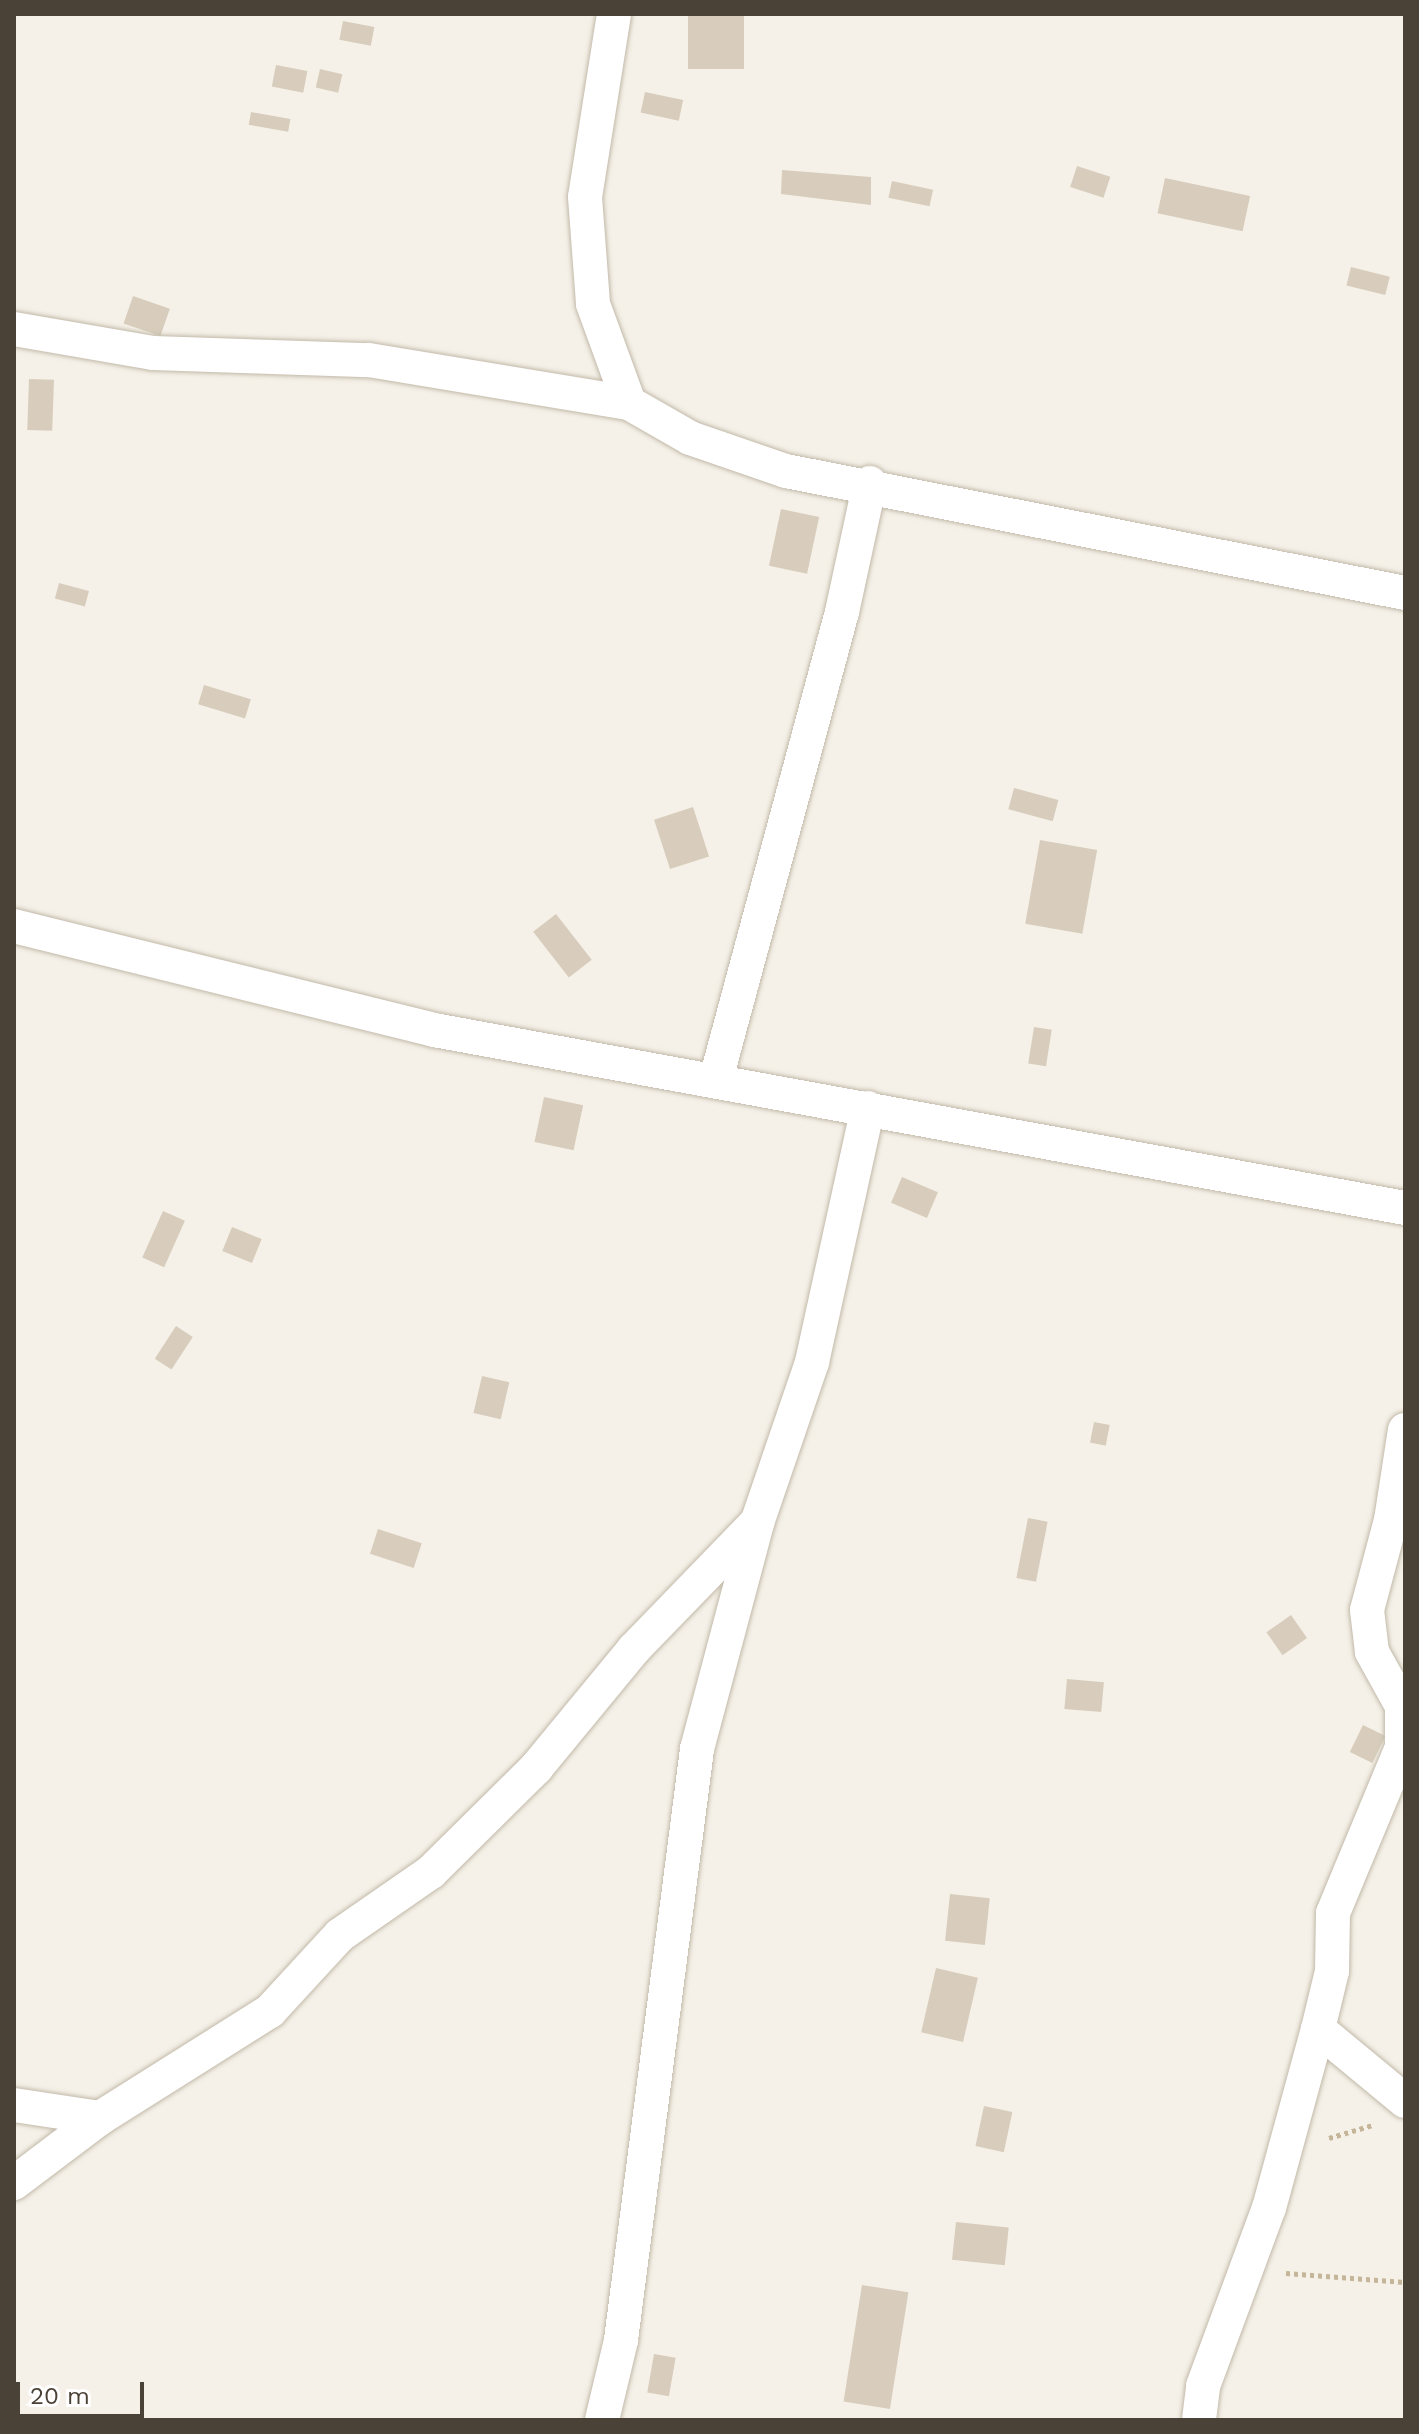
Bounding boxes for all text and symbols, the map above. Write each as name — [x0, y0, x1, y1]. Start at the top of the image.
scale bar — [20, 2366, 148, 2416]
text: 20 m — [30, 2382, 90, 2410]

